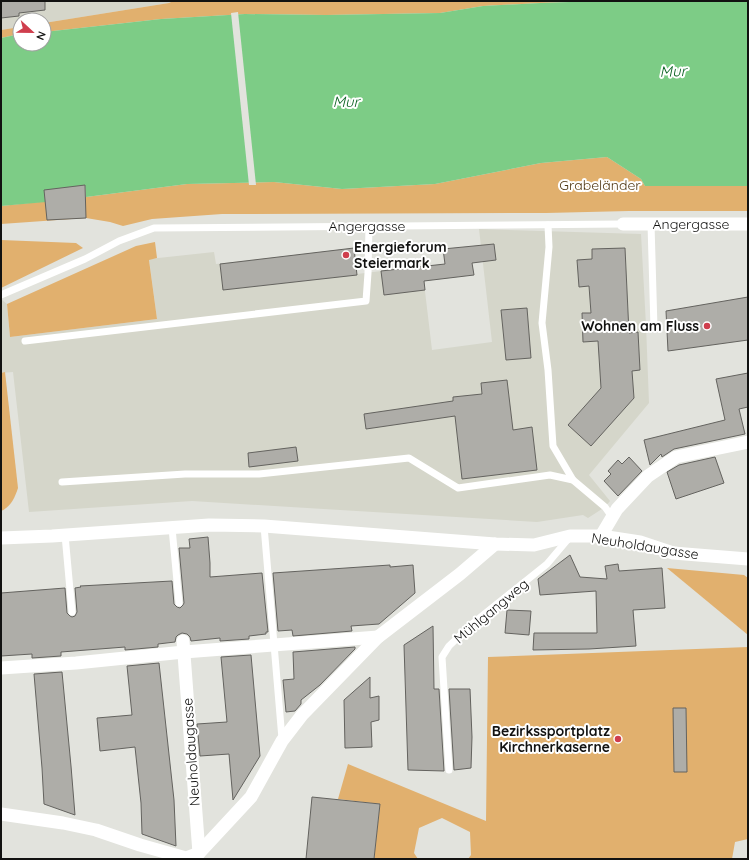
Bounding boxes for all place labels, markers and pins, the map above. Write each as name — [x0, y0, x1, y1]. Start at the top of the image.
place label: Energieforum Steiermark — [354, 238, 447, 272]
marker: Energieforum Steiermark — [341, 250, 351, 260]
place label: Wohnen am Fluss — [581, 317, 699, 335]
marker: Wohnen am Fluss — [702, 321, 712, 331]
place label: Bezirkssportplatz Kirchnerkaserne — [492, 722, 610, 756]
marker: Bezirkssportplatz Kirchnerkaserne — [613, 734, 623, 744]

